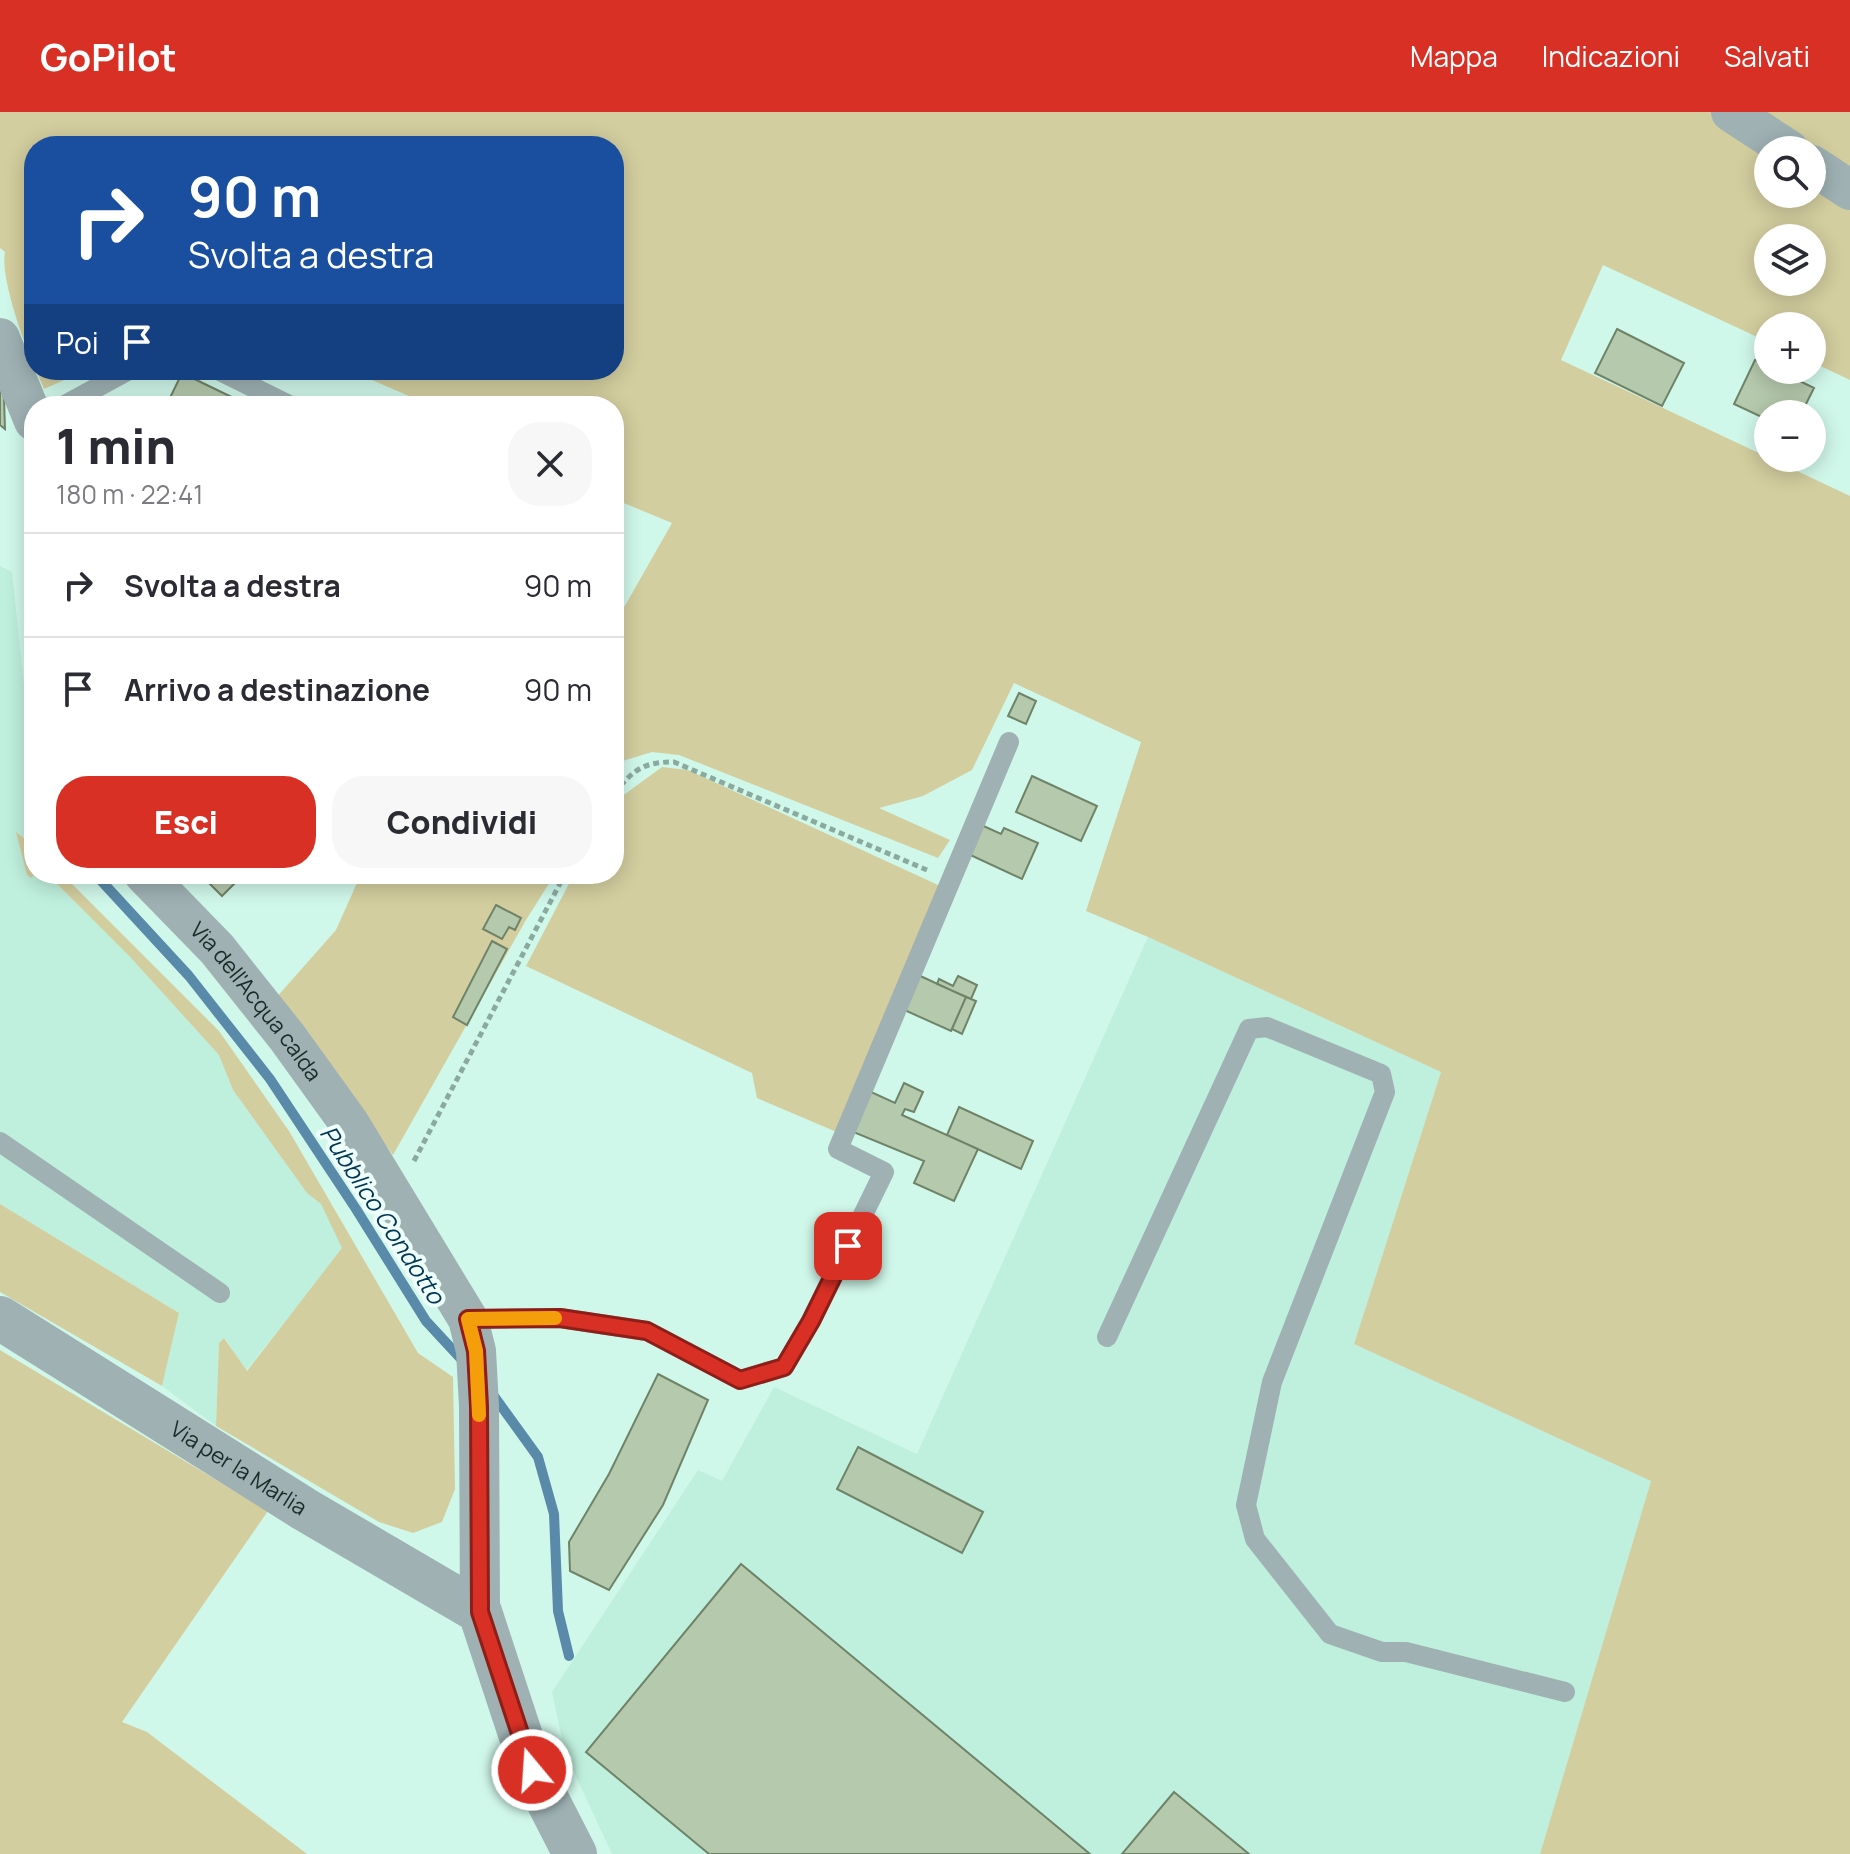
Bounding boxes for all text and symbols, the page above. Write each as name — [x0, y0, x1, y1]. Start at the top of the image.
text: GoPilot — [40, 30, 177, 82]
text: Mappa — [1410, 37, 1498, 75]
text: Indicazioni — [1542, 37, 1680, 75]
text: Salvati — [1724, 37, 1810, 75]
map controls — [1754, 136, 1826, 472]
button: search — [1754, 136, 1826, 208]
text: 90 m — [188, 157, 321, 234]
icon: right — [56, 168, 160, 272]
button: layers — [1754, 224, 1826, 296]
text: Svolta a destra — [188, 230, 434, 279]
button: + — [1754, 312, 1826, 384]
icon: arrive — [115, 320, 159, 364]
text: Poi — [56, 322, 99, 363]
button: − — [1754, 400, 1826, 472]
text: 1 min — [56, 413, 176, 478]
button: close — [508, 422, 592, 506]
text: 180 m · 22:41 — [56, 476, 204, 512]
icon: right — [56, 563, 100, 607]
text: Svolta a destra — [124, 565, 341, 606]
text: 90 m — [524, 565, 592, 606]
icon: arrive — [56, 667, 100, 711]
text: Arrivo a destinazione — [124, 669, 430, 710]
text: 90 m — [524, 669, 592, 710]
button: Esci — [56, 776, 316, 868]
button: Condividi — [332, 776, 592, 868]
street label: Via dell'Acqua calda — [184, 915, 329, 1087]
water label: Pubblico Condotto — [313, 1119, 454, 1311]
pin — [814, 1212, 882, 1280]
icon: arrive — [826, 1224, 870, 1268]
street label: Via per la Marlia — [165, 1414, 313, 1522]
position arrow — [490, 1728, 574, 1812]

